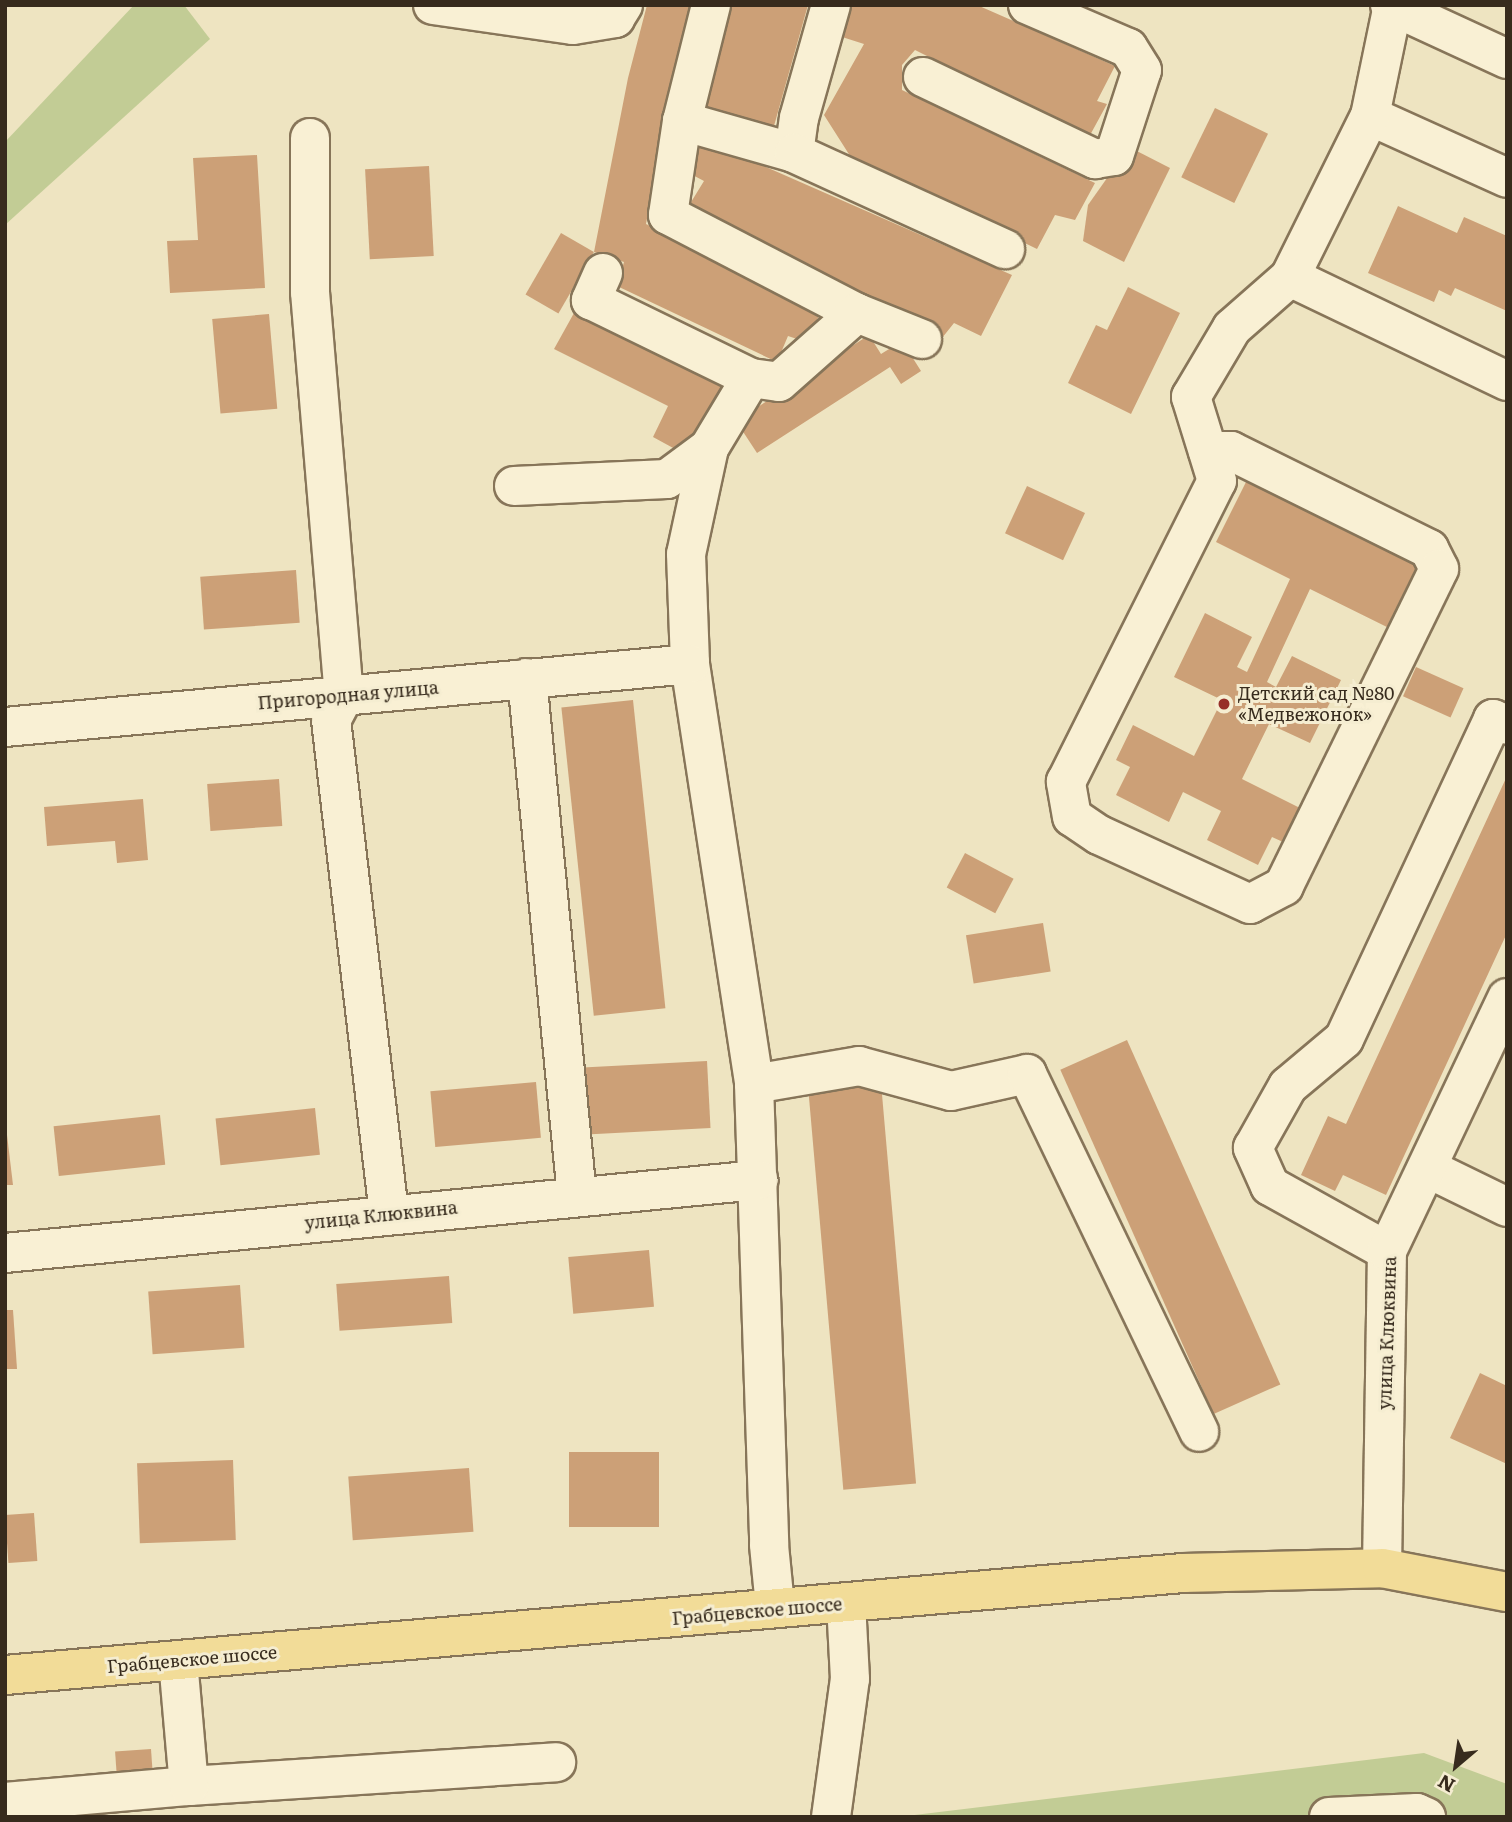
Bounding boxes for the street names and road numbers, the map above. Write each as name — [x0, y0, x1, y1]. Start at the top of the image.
street label: Пригородная улица — [257, 676, 439, 714]
street label: улица Клюквина — [303, 1196, 459, 1234]
street label: улица Клюквина — [1374, 1256, 1400, 1410]
street label: Грабцевское шоссе — [671, 1593, 843, 1629]
street label: Грабцевское шоссе — [106, 1641, 278, 1677]

